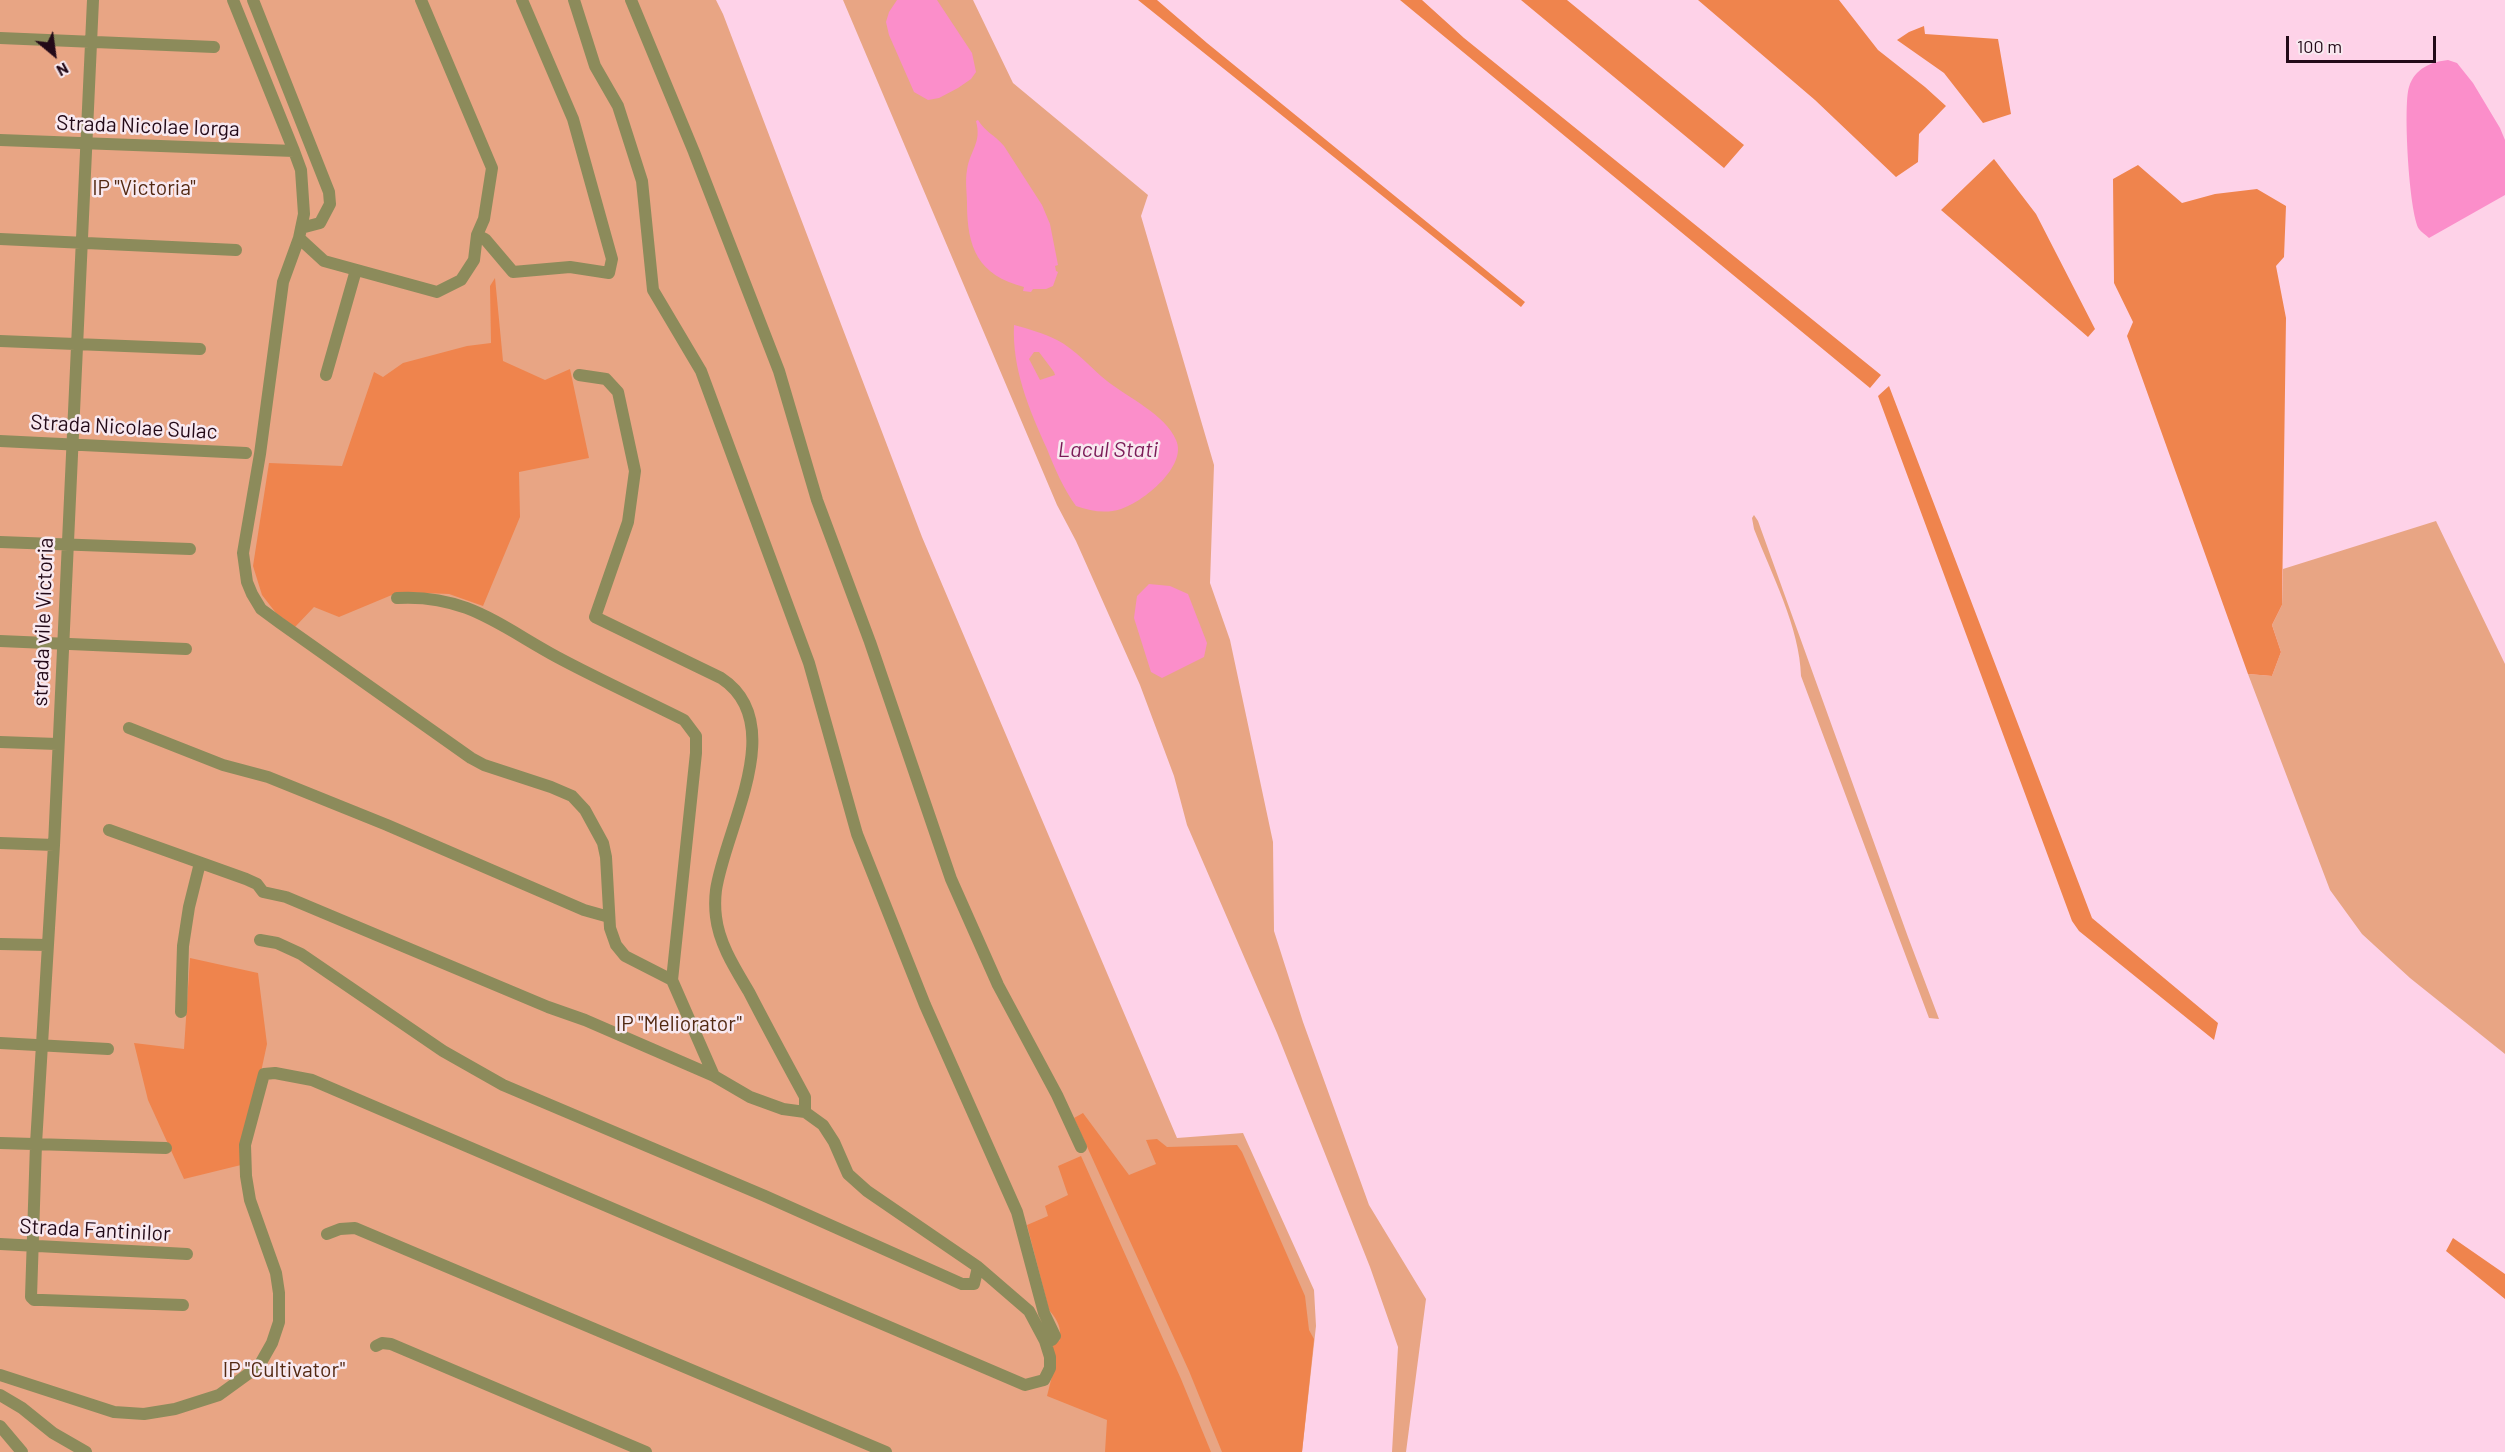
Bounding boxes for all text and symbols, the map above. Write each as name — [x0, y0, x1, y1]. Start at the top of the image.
north arrow — [24, 24, 84, 84]
scale bar — [2289, 24, 2439, 62]
text: 100 m — [2297, 35, 2342, 57]
text: N — [54, 59, 72, 81]
street label: Strada Nicolae Iorga — [56, 110, 240, 142]
park label: IP "Victoria" — [92, 175, 196, 201]
street label: Strada Nicolae Sulac — [30, 410, 218, 444]
water label: Lacul Stati — [1058, 437, 1158, 463]
street label: strada vile Victoria — [27, 537, 59, 707]
park label: IP "Meliorator" — [616, 1011, 742, 1037]
street label: Strada Fantinilor — [19, 1213, 171, 1247]
park label: IP "Cultivator" — [223, 1357, 345, 1383]

